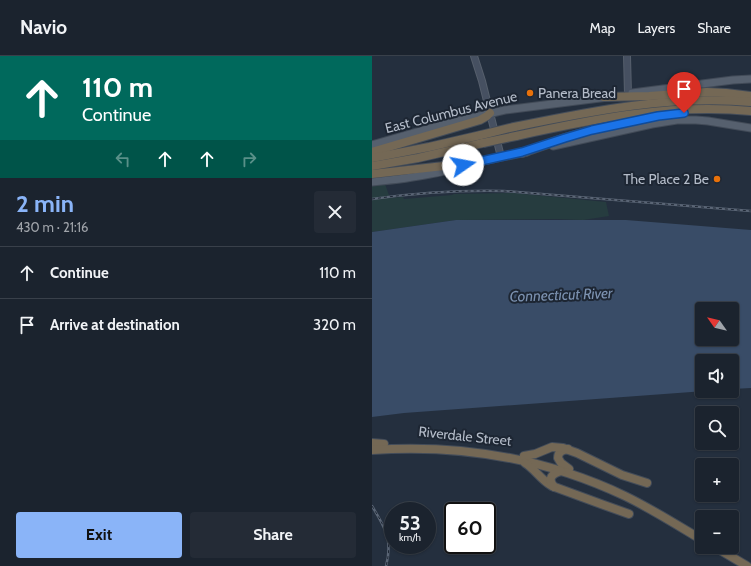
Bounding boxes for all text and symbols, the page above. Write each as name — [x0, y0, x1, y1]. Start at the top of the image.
text: Navio — [20, 16, 67, 39]
text: Map — [590, 19, 615, 37]
text: Layers — [637, 19, 675, 37]
text: Share — [697, 19, 731, 37]
text: 110 m — [82, 70, 153, 104]
icon: ahead — [16, 72, 68, 124]
pin — [667, 72, 701, 113]
icon: arrive — [673, 78, 695, 100]
place label: Panera Bread — [538, 84, 616, 102]
street label: East Columbus Avenue — [383, 87, 519, 137]
marker: Panera Bread — [525, 88, 535, 98]
text: Continue — [82, 104, 151, 126]
position arrow — [442, 144, 484, 186]
icon: left — [112, 148, 134, 170]
icon: ahead — [154, 148, 176, 170]
icon: ahead — [196, 148, 218, 170]
icon: right — [238, 148, 260, 170]
place label: The Place 2 Be — [623, 170, 709, 188]
marker: The Place 2 Be — [712, 174, 722, 184]
text: 2 min — [16, 189, 74, 218]
button: close — [314, 191, 356, 233]
text: 430 m · 21:16 — [16, 219, 88, 235]
icon: ahead — [16, 262, 38, 284]
text: Continue — [50, 264, 109, 282]
text: 110 m — [319, 264, 356, 282]
water label: Connecticut River — [509, 284, 614, 306]
north arrow — [695, 302, 739, 346]
map controls — [695, 302, 739, 554]
icon: arrive — [16, 314, 38, 336]
text: Arrive at destination — [50, 316, 180, 334]
text: 320 m — [313, 316, 356, 334]
button: sound — [695, 354, 739, 398]
button: search — [695, 406, 739, 450]
street label: Riverdale Street — [418, 422, 513, 450]
button: + — [695, 458, 739, 502]
speed limit sign: 60 — [444, 502, 496, 554]
button: − — [695, 510, 739, 554]
text: 53 — [399, 511, 421, 535]
button: Exit — [16, 512, 182, 558]
button: Share — [190, 512, 356, 558]
text: km/h — [399, 531, 421, 544]

